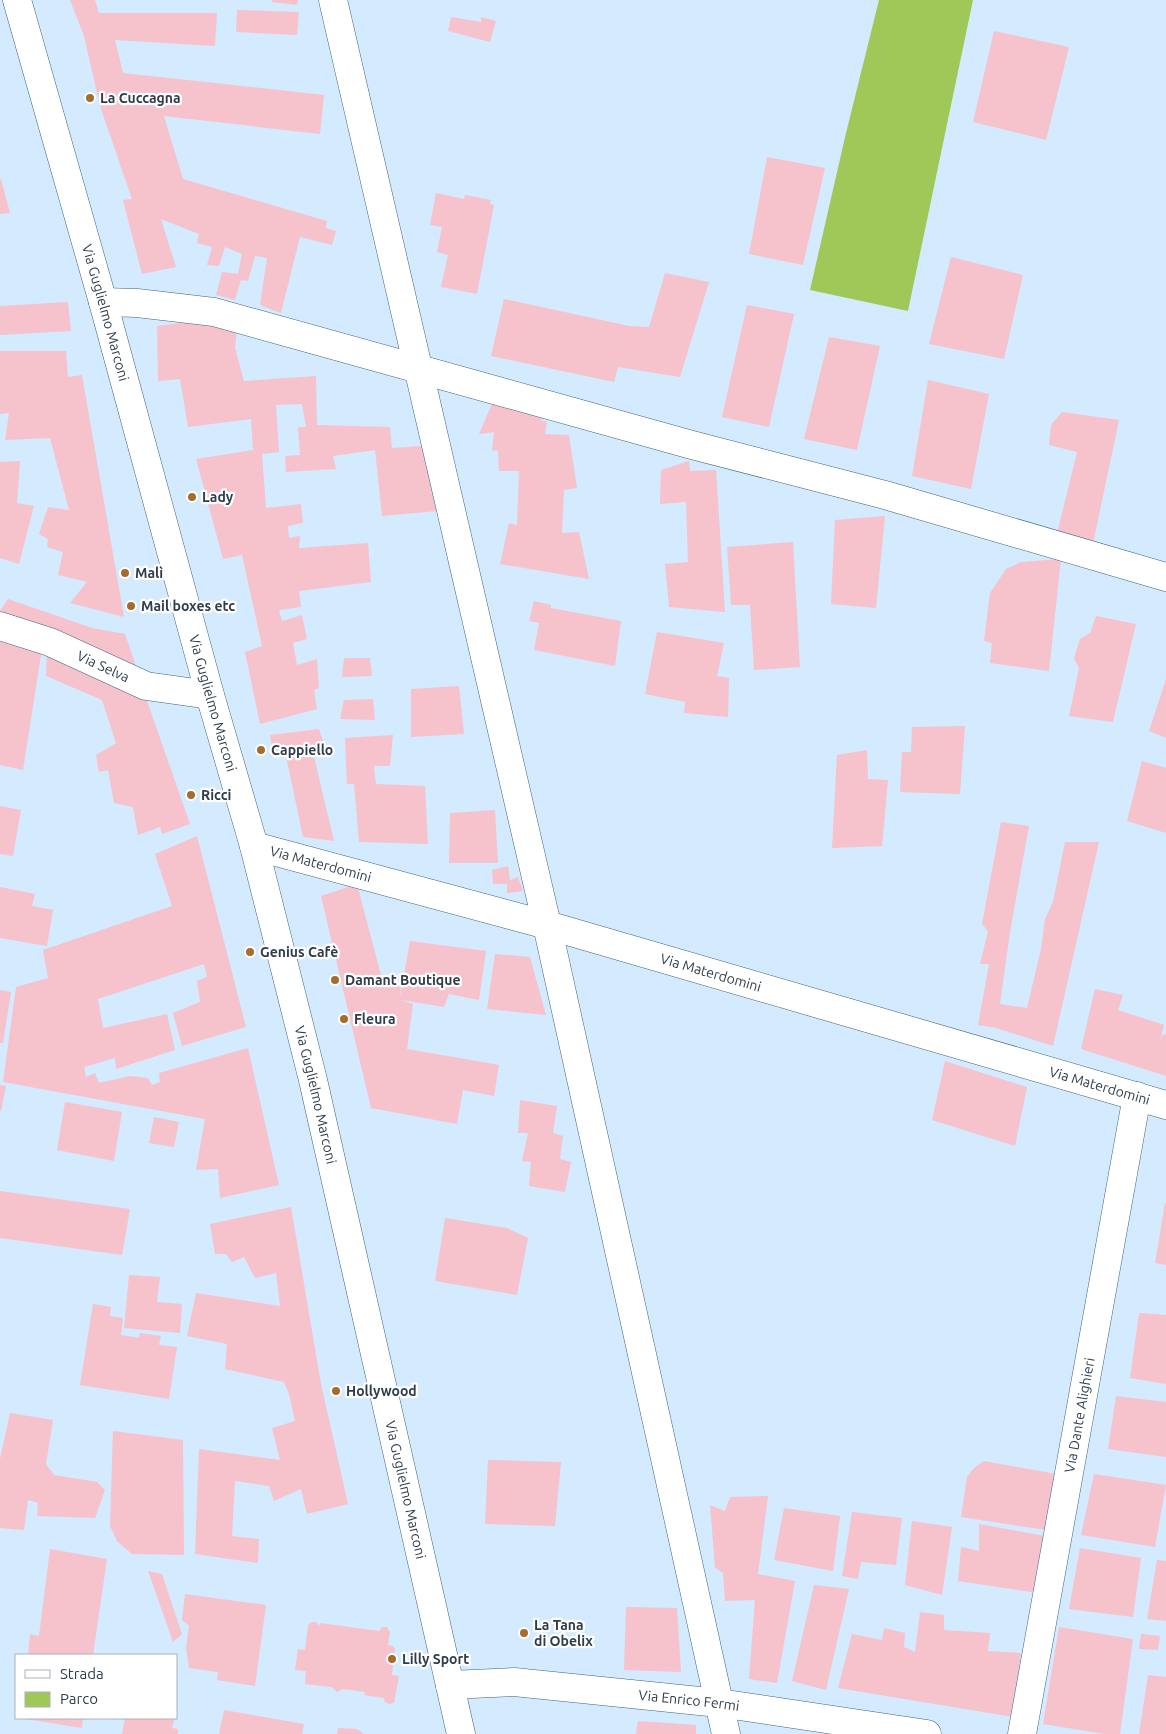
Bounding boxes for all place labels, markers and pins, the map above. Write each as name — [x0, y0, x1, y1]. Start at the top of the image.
place label: La Cuccagna — [100, 90, 181, 106]
marker: La Cuccagna — [84, 92, 96, 104]
place label: Lady — [202, 489, 234, 505]
marker: Lady — [186, 491, 198, 503]
place label: Malì — [135, 565, 163, 581]
marker: Malì — [119, 567, 131, 579]
place label: Mail boxes etc — [141, 598, 235, 614]
marker: Mail boxes etc — [125, 600, 137, 612]
place label: Cappiello — [271, 742, 333, 758]
marker: Cappiello — [255, 744, 267, 756]
place label: Ricci — [201, 787, 232, 803]
marker: Ricci — [185, 789, 197, 801]
place label: Genius Cafè — [260, 944, 338, 960]
marker: Genius Cafè — [244, 946, 256, 958]
place label: Damant Boutique — [345, 972, 461, 988]
marker: Damant Boutique — [329, 974, 341, 986]
place label: Fleura — [354, 1011, 396, 1027]
marker: Fleura — [338, 1013, 350, 1025]
place label: Hollywood — [346, 1383, 417, 1399]
marker: Hollywood — [330, 1385, 342, 1397]
place label: La Tana di Obelix — [534, 1617, 593, 1649]
marker: La Tana di Obelix — [518, 1627, 530, 1639]
place label: Lilly Sport — [402, 1651, 469, 1667]
marker: Lilly Sport — [386, 1653, 398, 1665]

